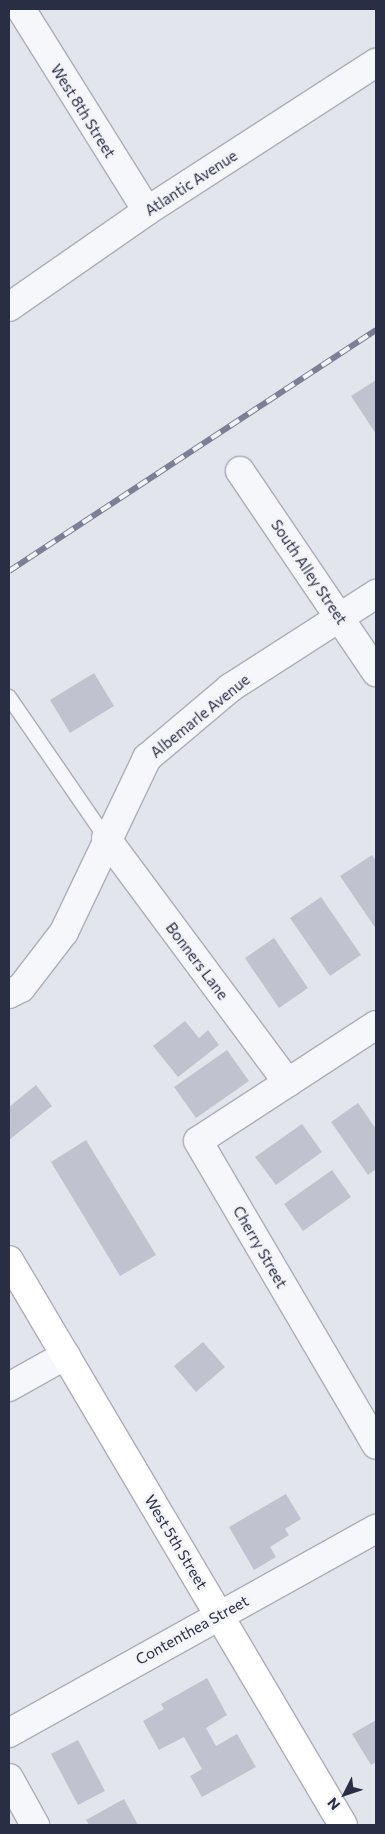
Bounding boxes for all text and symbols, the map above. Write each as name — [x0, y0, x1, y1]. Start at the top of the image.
street label: West 8th Street — [47, 61, 119, 161]
street label: Atlantic Avenue — [141, 146, 241, 220]
street label: South Alley Street — [267, 516, 351, 628]
street label: Albemarle Avenue — [147, 670, 253, 762]
street label: Bonners Lane — [162, 919, 232, 1003]
street label: Cherry Street — [229, 1203, 291, 1291]
street label: West 5th Street — [141, 1492, 211, 1592]
street label: Contenthea Street — [132, 1592, 252, 1668]
north arrow — [320, 1769, 370, 1819]
text: N — [323, 1795, 343, 1814]

